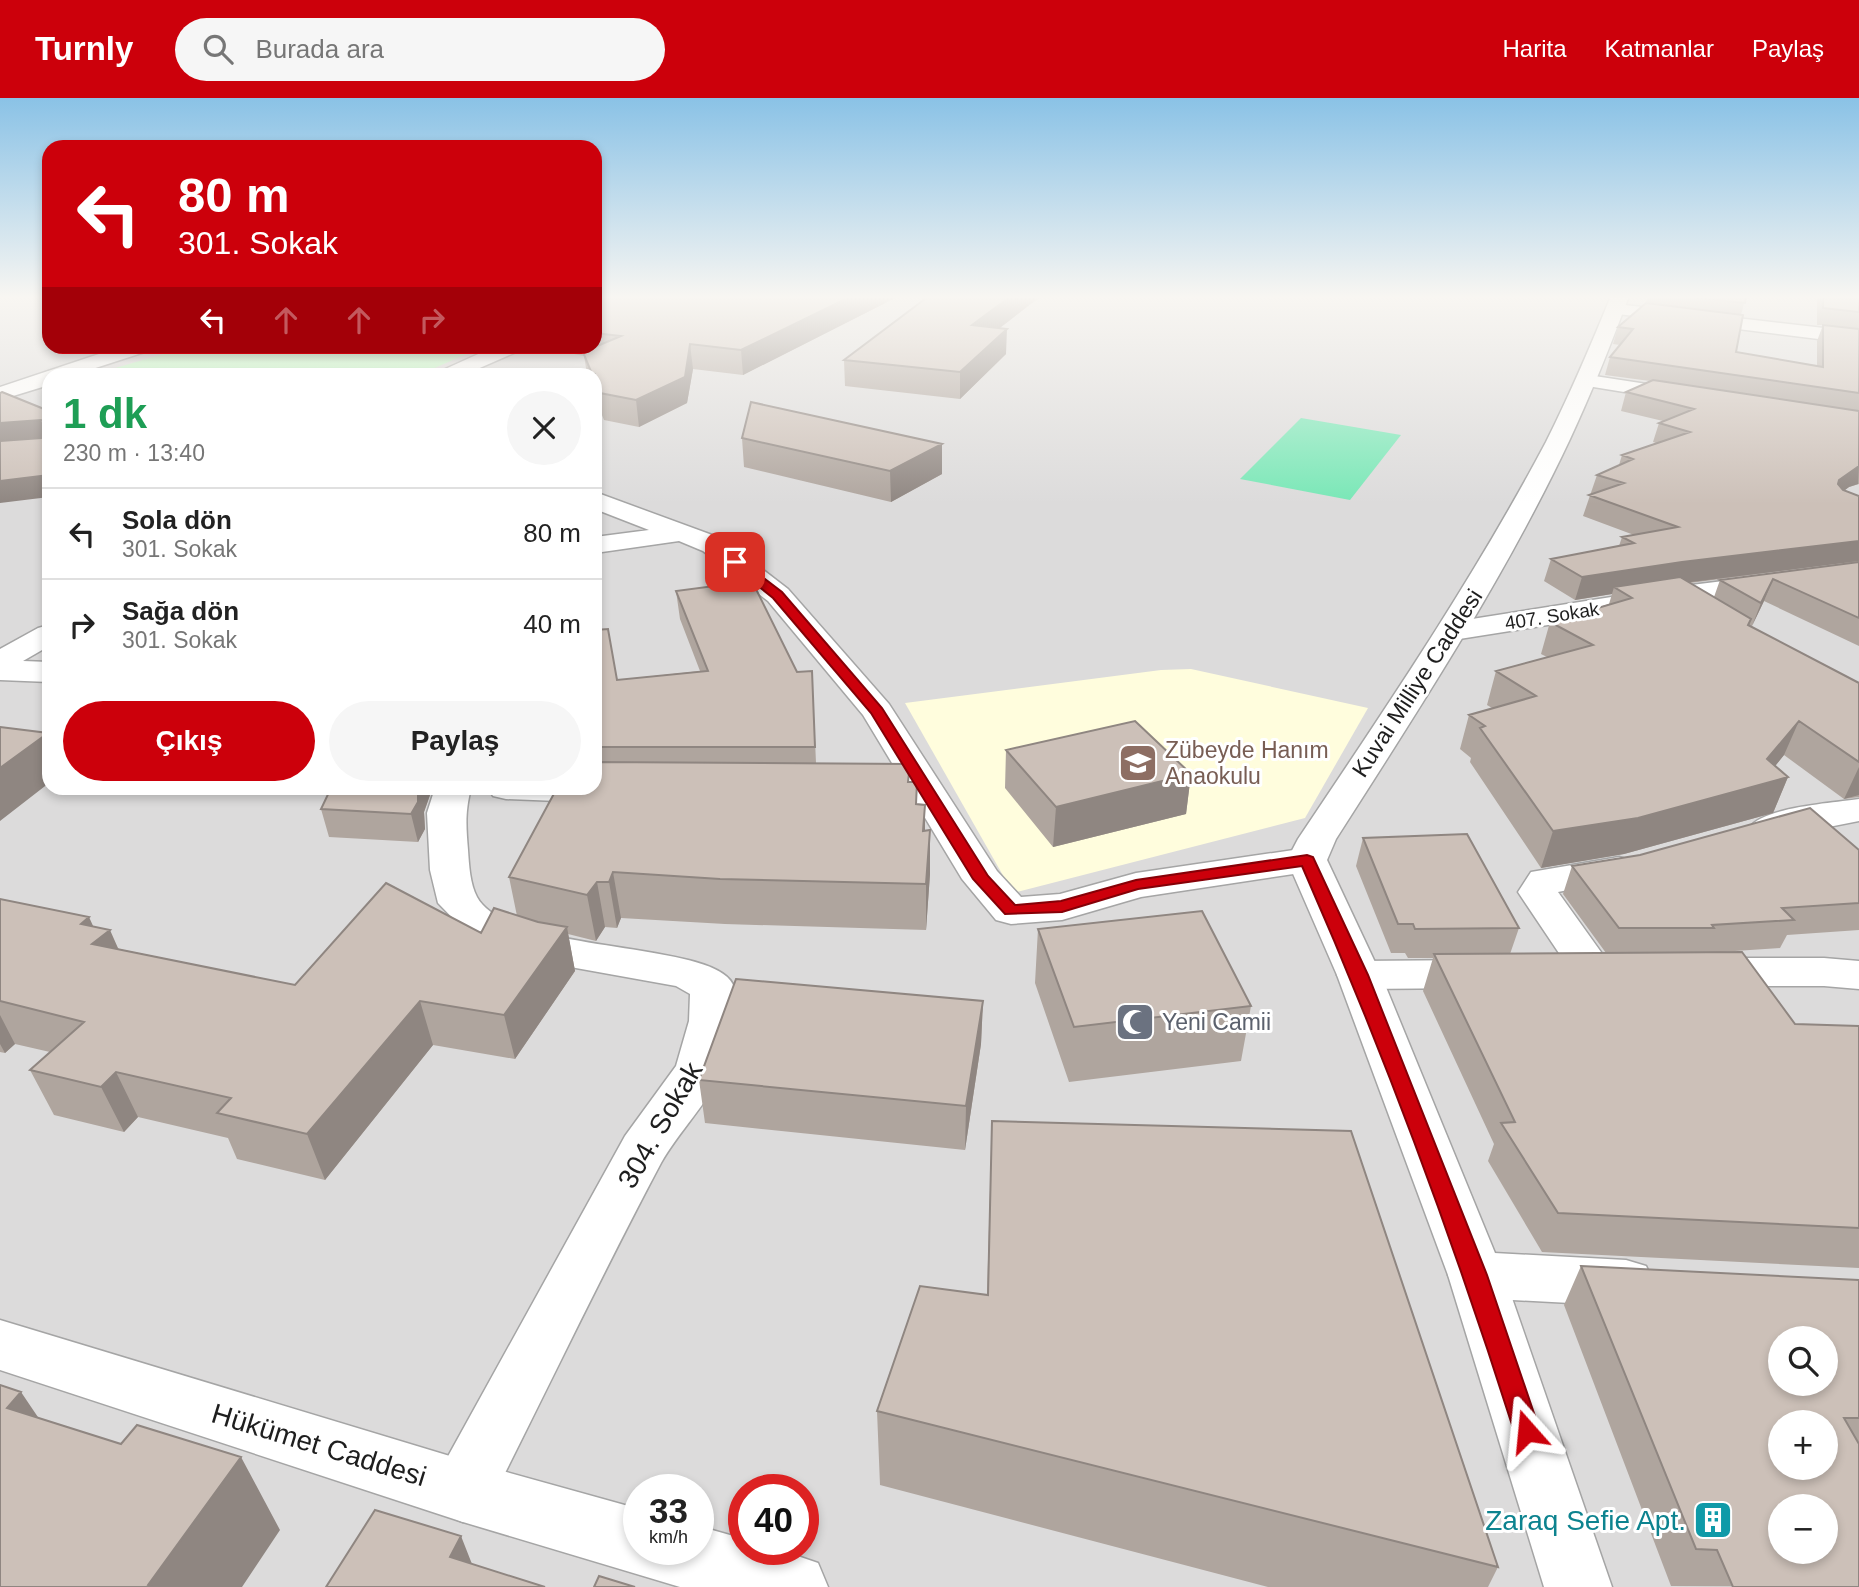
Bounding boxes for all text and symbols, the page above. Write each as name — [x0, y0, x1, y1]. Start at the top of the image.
search box — [175, 18, 665, 81]
text: Turnly — [35, 30, 133, 67]
icon: search — [199, 30, 237, 68]
text: Burada ara — [255, 34, 384, 64]
text: Harita — [1503, 35, 1567, 62]
text: Katmanlar — [1605, 35, 1714, 62]
text: Paylaş — [1752, 35, 1824, 62]
icon: left — [63, 168, 154, 259]
text: 80 m — [178, 168, 290, 222]
text: 301. Sokak — [178, 225, 338, 261]
icon: left — [194, 301, 232, 339]
icon: ahead — [267, 301, 305, 339]
icon: ahead — [340, 301, 378, 339]
icon: right — [413, 301, 451, 339]
text: 1 dk — [63, 390, 147, 437]
button: close — [507, 391, 581, 465]
text: 230 m · 13:40 — [63, 440, 205, 466]
text: Sola dön — [122, 505, 232, 535]
icon: left — [63, 515, 101, 553]
text: 80 m — [523, 518, 581, 548]
pin — [705, 532, 765, 592]
text: 301. Sokak — [122, 536, 237, 562]
icon: arrive — [716, 543, 754, 581]
street label: Kuvai Milliye Caddesi — [1347, 584, 1487, 782]
text: Sağa dön — [122, 596, 239, 626]
street label: 407. Sokak — [1503, 598, 1601, 634]
icon: right — [63, 606, 101, 644]
text: 40 m — [523, 609, 581, 639]
text: 301. Sokak — [122, 627, 237, 653]
button: Çıkış — [63, 701, 315, 781]
button: Paylaş — [329, 701, 581, 781]
place label: Zübeyde Hanım Anaokulu — [1165, 737, 1329, 789]
school or university icon: Zübeyde Hanım Anaokulu — [1117, 742, 1159, 784]
mosque icon: Yeni Camii — [1114, 1001, 1156, 1043]
place label: Yeni Camii — [1162, 1009, 1271, 1035]
street label: 304. Sokak — [612, 1056, 709, 1193]
map controls — [1768, 1326, 1838, 1564]
button: search — [1768, 1326, 1838, 1396]
position arrow — [1490, 1394, 1564, 1468]
street label: Hükümet Caddesi — [208, 1398, 430, 1492]
button: + — [1768, 1410, 1838, 1480]
speed limit sign: 40 — [728, 1474, 819, 1565]
text: 33 — [649, 1491, 688, 1530]
button: − — [1768, 1494, 1838, 1564]
building icon: Zaraq Sefie Apt. — [1692, 1499, 1734, 1541]
place label: Zaraq Sefie Apt. — [1485, 1505, 1686, 1536]
text: km/h — [649, 1527, 688, 1547]

